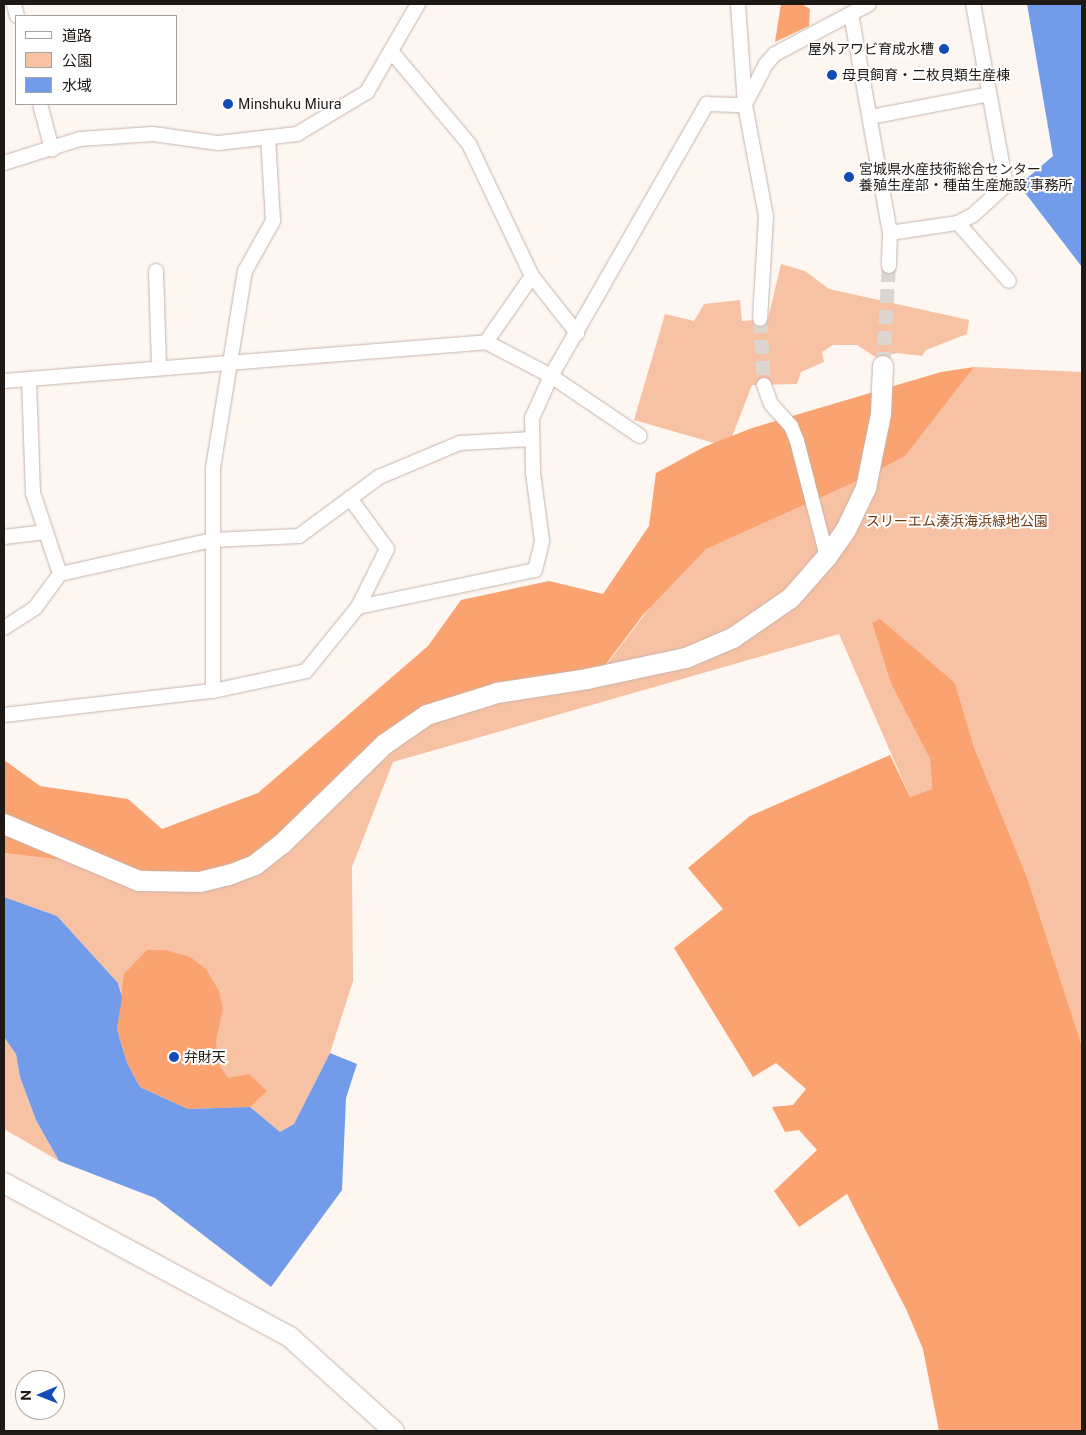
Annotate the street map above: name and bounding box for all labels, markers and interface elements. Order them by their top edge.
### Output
legend [15,15,178,105]
text: 道路 [62,27,92,44]
place label: 屋外アワビ育成水槽 [808,41,934,57]
marker: 屋外アワビ育成水槽 [938,43,950,55]
text: 公園 [62,52,92,69]
place label: 母貝飼育・二枚貝類生産棟 [842,67,1010,83]
marker: 母貝飼育・二枚貝類生産棟 [826,69,838,81]
text: 水域 [62,77,92,94]
place label: Minshuku Miura [238,96,342,112]
marker: Minshuku Miura [222,98,234,110]
place label: 宮城県水産技術総合センター 養殖生産部・種苗生産施設 事務所 [859,161,1072,193]
marker: 宮城県水産技術総合センター 養殖生産部・種苗生産施設 事務所 [843,171,855,183]
park label: スリーエム湊浜海浜緑地公園 [866,513,1048,529]
place label: 弁財天 [184,1049,226,1065]
marker: 弁財天 [168,1051,180,1063]
north arrow [15,1370,65,1420]
text: N [18,1390,34,1401]

